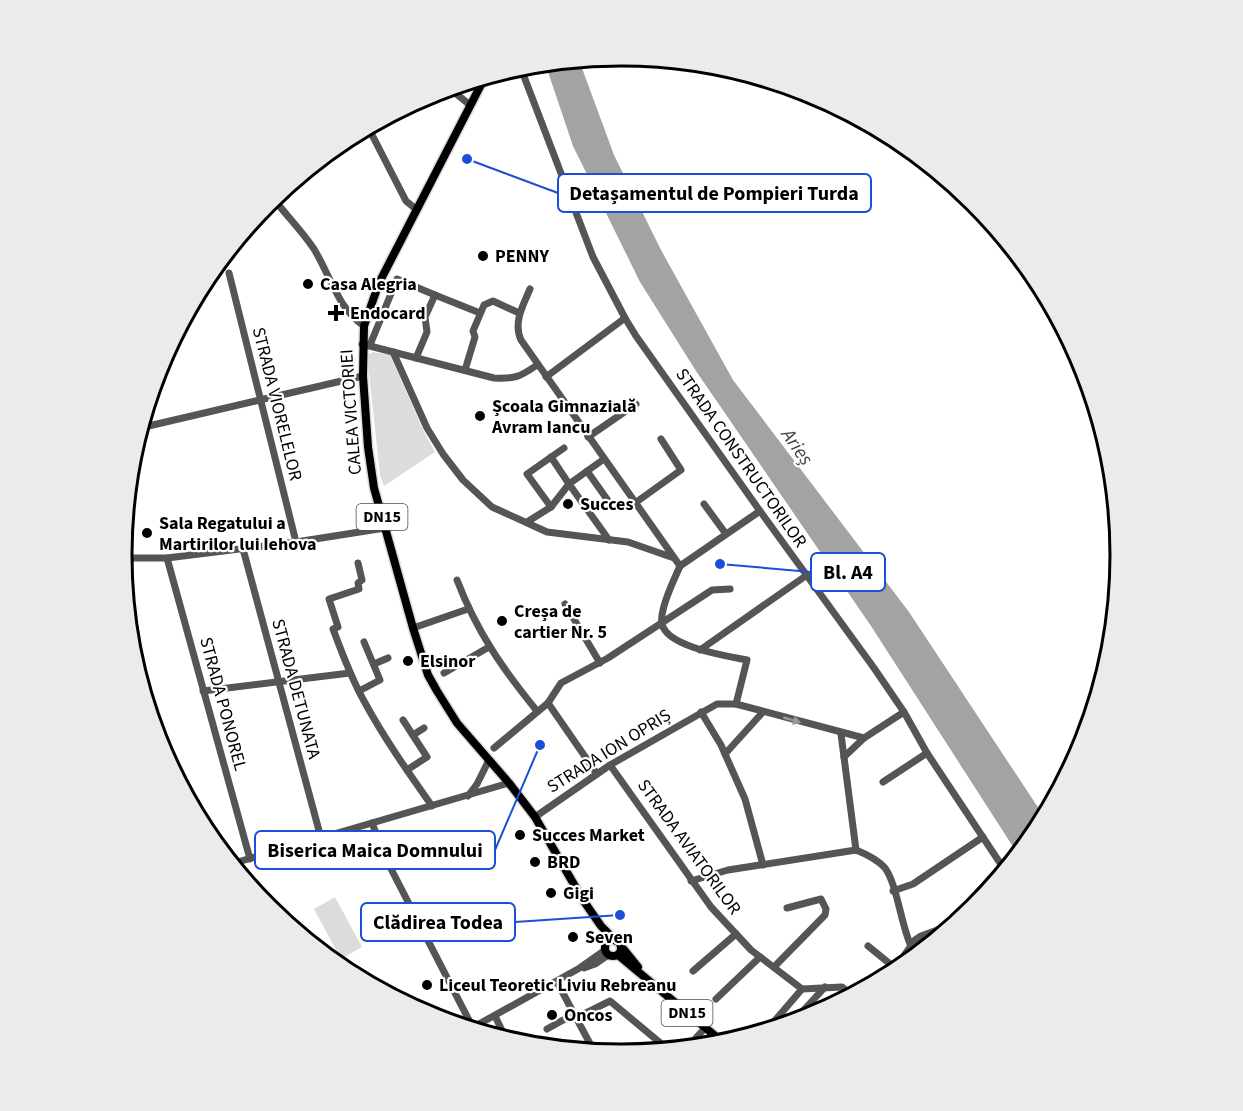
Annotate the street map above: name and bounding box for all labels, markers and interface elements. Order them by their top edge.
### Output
callout: Detașamentul de Pompieri Turda [558,174,871,212]
text: Detașamentul de Pompieri Turda [569,180,859,208]
place label: PENNY [495,244,550,269]
marker: PENNY [476,249,490,263]
place label: Casa Alegria [320,272,417,297]
marker: Casa Alegria [301,277,315,291]
place label: Endocard [350,301,426,326]
marker: Endocard [327,304,345,322]
street label: STRADA VIORELELOR [246,325,308,483]
street label: CALEA VICTORIEI [334,348,368,476]
street label: STRADA CONSTRUCTORILOR [669,363,813,553]
place label: Școala Gimnazială Avram Iancu [491,394,636,440]
marker: Școala Gimnazială Avram Iancu [473,409,487,423]
water label: Arieș [773,421,820,471]
place label: Succes [580,492,633,517]
marker: Succes [561,497,575,511]
road number: DN15 [356,504,407,530]
place label: Sala Regatului a Martirilor lui Iehova [159,511,317,557]
marker: Sala Regatului a Martirilor lui Iehova [140,526,154,540]
callout: Bl. A4 [811,553,885,591]
text: Bl. A4 [823,559,873,587]
place label: Creșa de cartier Nr. 5 [514,599,607,645]
marker: Creșa de cartier Nr. 5 [495,614,509,628]
street label: STRADA DETUNATA [265,616,327,762]
street label: STRADA PONOREL [193,634,253,774]
place label: Elsinor [420,649,476,674]
marker: Elsinor [401,654,415,668]
street label: STRADA ION OPRIȘ [542,703,676,799]
one-way arrow [783,716,801,725]
street label: STRADA AVIATORILOR [631,774,747,920]
place label: Succes Market [532,823,645,848]
marker: Succes Market [513,828,527,842]
callout: Biserica Maica Domnului [255,831,495,869]
text: Biserica Maica Domnului [267,837,483,865]
place label: BRD [547,850,580,875]
marker: BRD [528,855,542,869]
place label: Gigi [563,881,594,906]
marker: Gigi [544,886,558,900]
callout: Clădirea Todea [361,903,515,941]
text: Clădirea Todea [373,909,503,937]
place label: Seven [585,925,633,950]
marker: Seven [566,930,580,944]
place label: Liceul Teoretic Liviu Rebreanu [439,973,677,998]
marker: Liceul Teoretic Liviu Rebreanu [420,978,434,992]
road number: DN15 [662,1000,712,1026]
place label: Oncos [564,1003,612,1028]
marker: Oncos [545,1008,559,1022]

